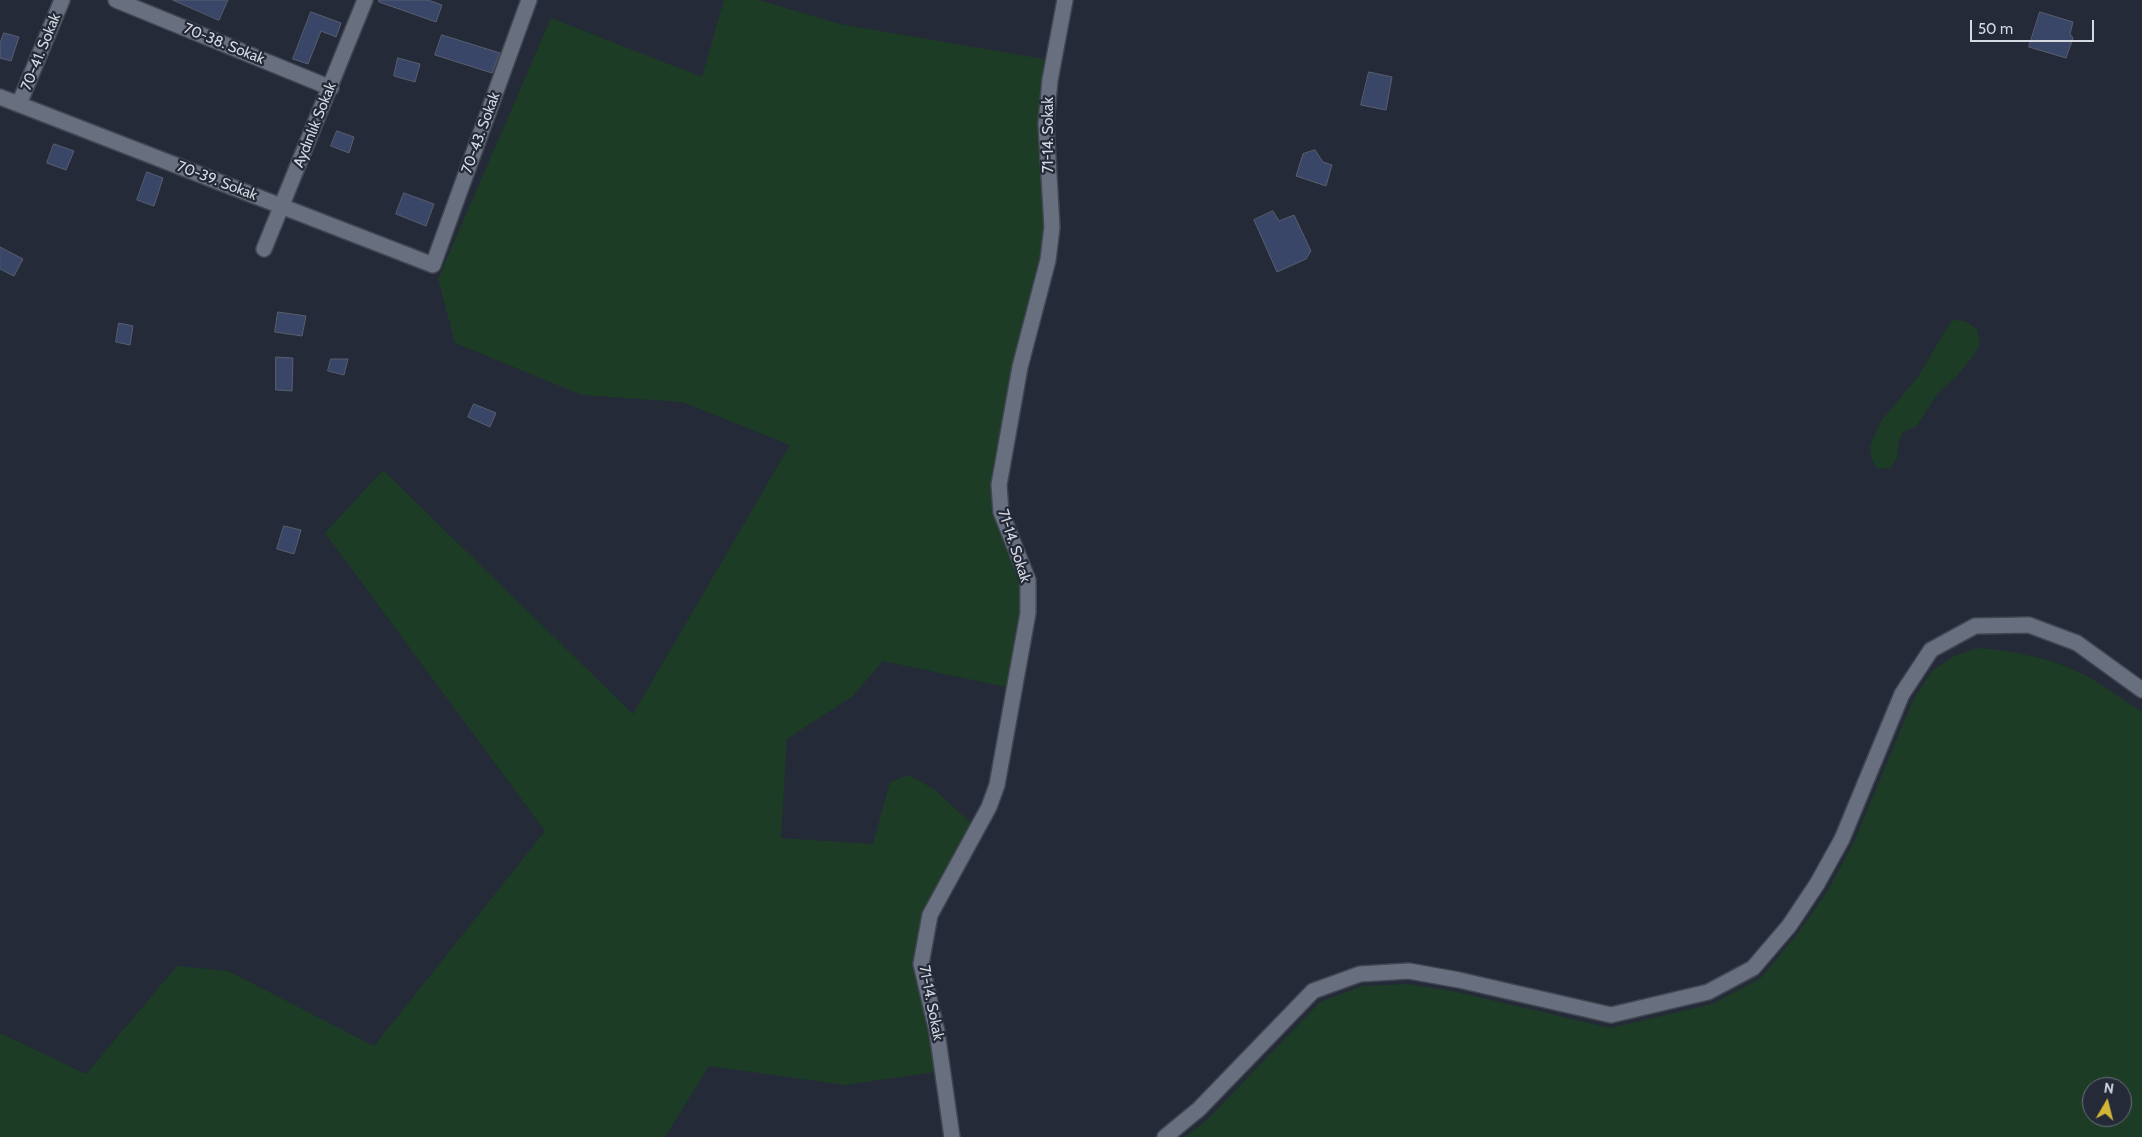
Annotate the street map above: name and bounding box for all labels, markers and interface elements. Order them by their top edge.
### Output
scale bar [1972,10,2096,42]
street label: 70-41. Sokak [17,11,65,93]
street label: 70-38. Sokak [181,20,267,68]
text: 50 m [1978,20,2013,38]
street label: Aydınlık Sokak [290,80,340,170]
street label: 70-43. Sokak [458,90,504,176]
street label: 71-14. Sokak [1040,97,1058,173]
street label: 70-39. Sokak [174,157,260,205]
street label: 71-14. Sokak [994,507,1034,585]
street label: 71-14. Sokak [915,964,947,1042]
north arrow [2082,1077,2132,1127]
text: N [2103,1079,2115,1098]

